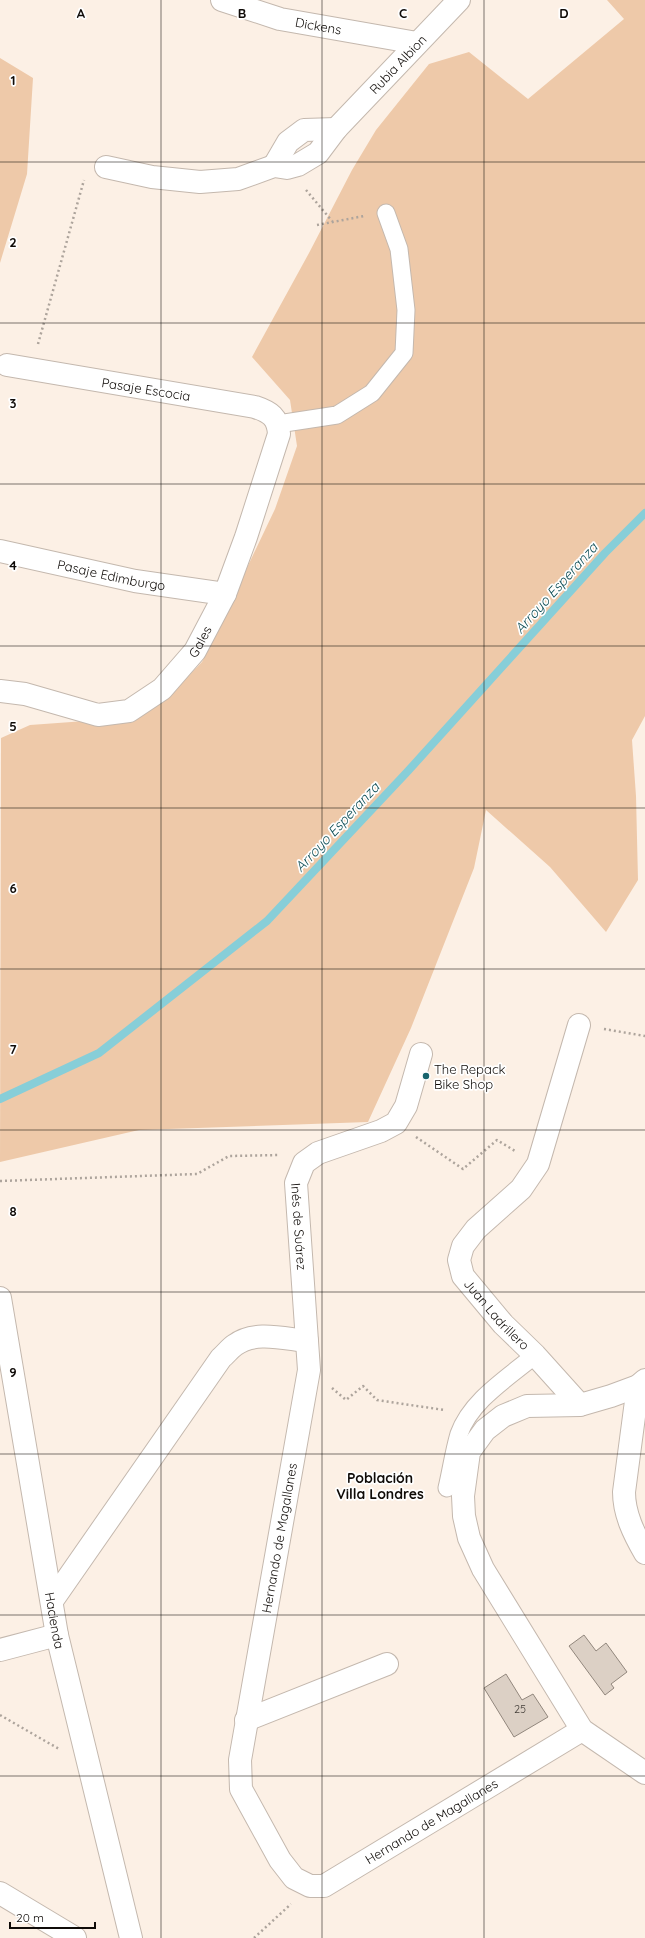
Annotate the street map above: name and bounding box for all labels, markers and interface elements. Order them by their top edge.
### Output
text: A [77,5,86,21]
text: B [238,5,246,21]
text: C [399,5,407,21]
text: D [559,5,569,21]
street label: Dickens [294,14,343,38]
street label: Rubia Albion [366,31,430,97]
text: 1 [10,72,16,88]
text: 2 [9,234,17,250]
street label: Pasaje Escocia [101,374,191,404]
text: 3 [10,395,17,411]
water label: Arroyo Esperanza [510,538,603,637]
street label: Pasaje Edimburgo [56,556,167,593]
text: 4 [9,557,17,573]
street label: Gales [185,623,215,661]
text: 5 [9,718,17,734]
water label: Arroyo Esperanza [291,777,384,876]
text: 6 [9,880,17,896]
text: 7 [9,1041,17,1057]
place label: The Repack Bike Shop [434,1061,506,1092]
marker: The Repack Bike Shop [421,1071,431,1081]
street label: Inés de Suárez [288,1182,310,1271]
text: 8 [9,1203,17,1219]
street label: Juan Ladrillero [461,1276,533,1353]
text: 9 [9,1364,17,1380]
street label: Hernando de Magallanes [258,1462,300,1614]
district label: Población Villa Londres [336,1469,424,1503]
street label: Hacienda [42,1591,68,1650]
house number: 25 [514,1702,526,1716]
street label: Hernando de Magallanes [362,1775,501,1867]
scale bar [10,1904,95,1930]
text: 20 m [16,1910,44,1925]

